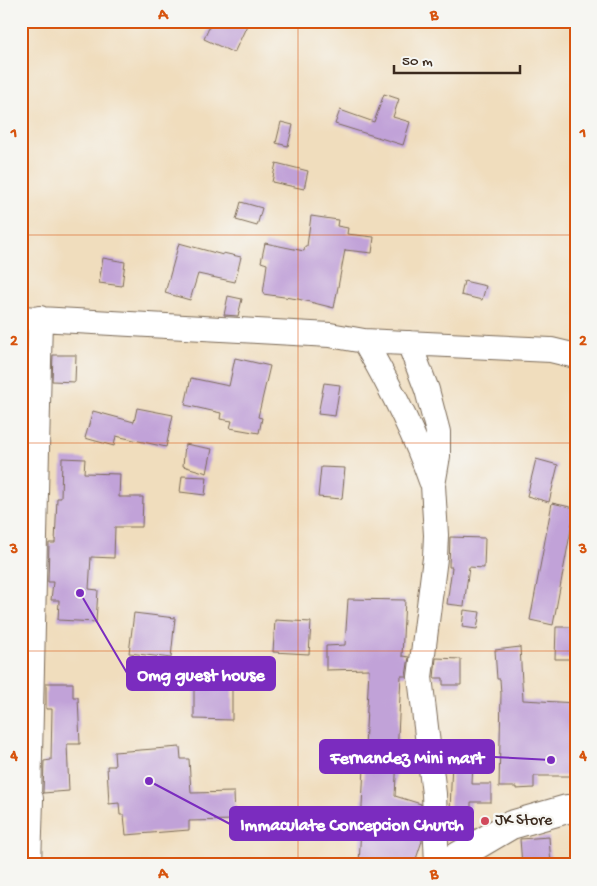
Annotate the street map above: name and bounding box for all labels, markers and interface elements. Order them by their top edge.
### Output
text: A [157,7,169,26]
text: B [429,7,439,26]
scale bar [394,42,521,74]
text: 50 m [402,53,433,71]
text: 1 [10,125,17,144]
text: 1 [579,125,586,144]
text: 2 [10,333,18,352]
text: 2 [579,333,587,352]
text: 3 [9,541,18,560]
text: 3 [578,541,587,560]
callout: Omg guest house [127,657,275,690]
text: Omg guest house [137,666,266,687]
callout: Fernandez Mini mart [320,740,494,773]
text: 4 [9,748,18,767]
text: 4 [578,748,587,767]
text: Fernandez Mini mart [329,749,485,770]
callout: Immaculate Concepcion Church [230,807,473,840]
place label: JK Store [495,812,553,831]
marker: JK Store [479,815,491,827]
text: Immaculate Concepcion Church [240,816,464,837]
text: A [157,866,169,885]
text: B [429,866,439,885]

